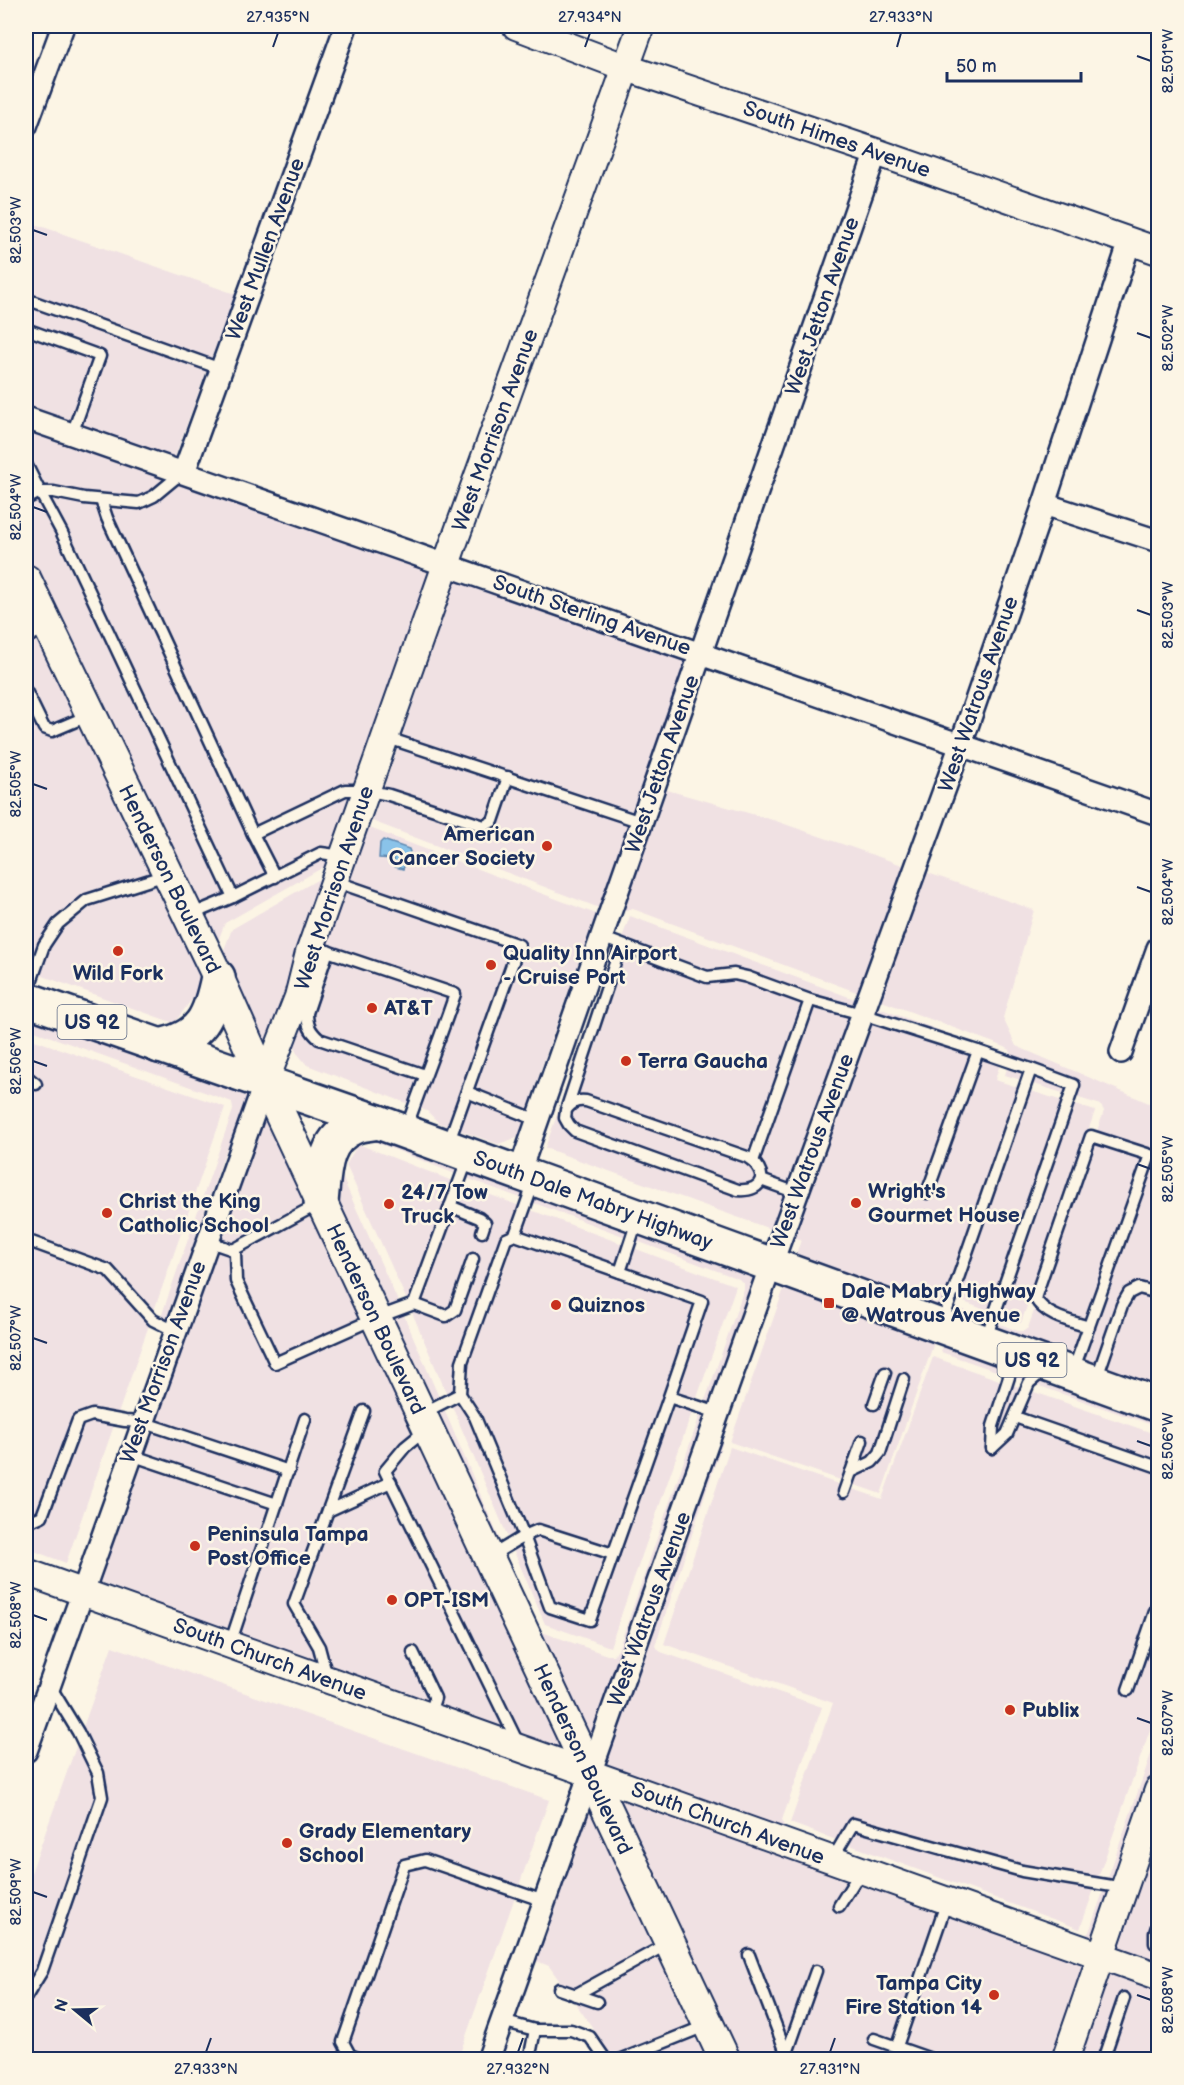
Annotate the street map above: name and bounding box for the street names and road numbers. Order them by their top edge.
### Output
street label: South Himes Avenue [740,96,934,183]
street label: West Mullen Avenue [221,154,310,344]
street label: West Jetton Avenue [780,214,865,399]
street label: West Morrison Avenue [447,326,544,535]
street label: South Sterling Avenue [490,570,694,661]
street label: West Watrous Avenue [933,593,1024,795]
street label: West Jetton Avenue [620,672,705,857]
street label: Henderson Boulevard [113,781,226,978]
street label: West Morrison Avenue [290,783,379,993]
road number: US 92 [58,1005,127,1039]
street label: West Watrous Avenue [766,1050,859,1252]
street label: South Dale Mabry Highway [470,1145,716,1256]
street label: Henderson Boulevard [320,1220,431,1418]
street label: West Morrison Avenue [115,1258,212,1467]
road number: US 92 [998,1343,1066,1377]
street label: West Watrous Avenue [603,1508,696,1710]
street label: South Church Avenue [170,1613,370,1706]
street label: Henderson Boulevard [527,1660,638,1858]
street label: South Church Avenue [628,1777,828,1870]

